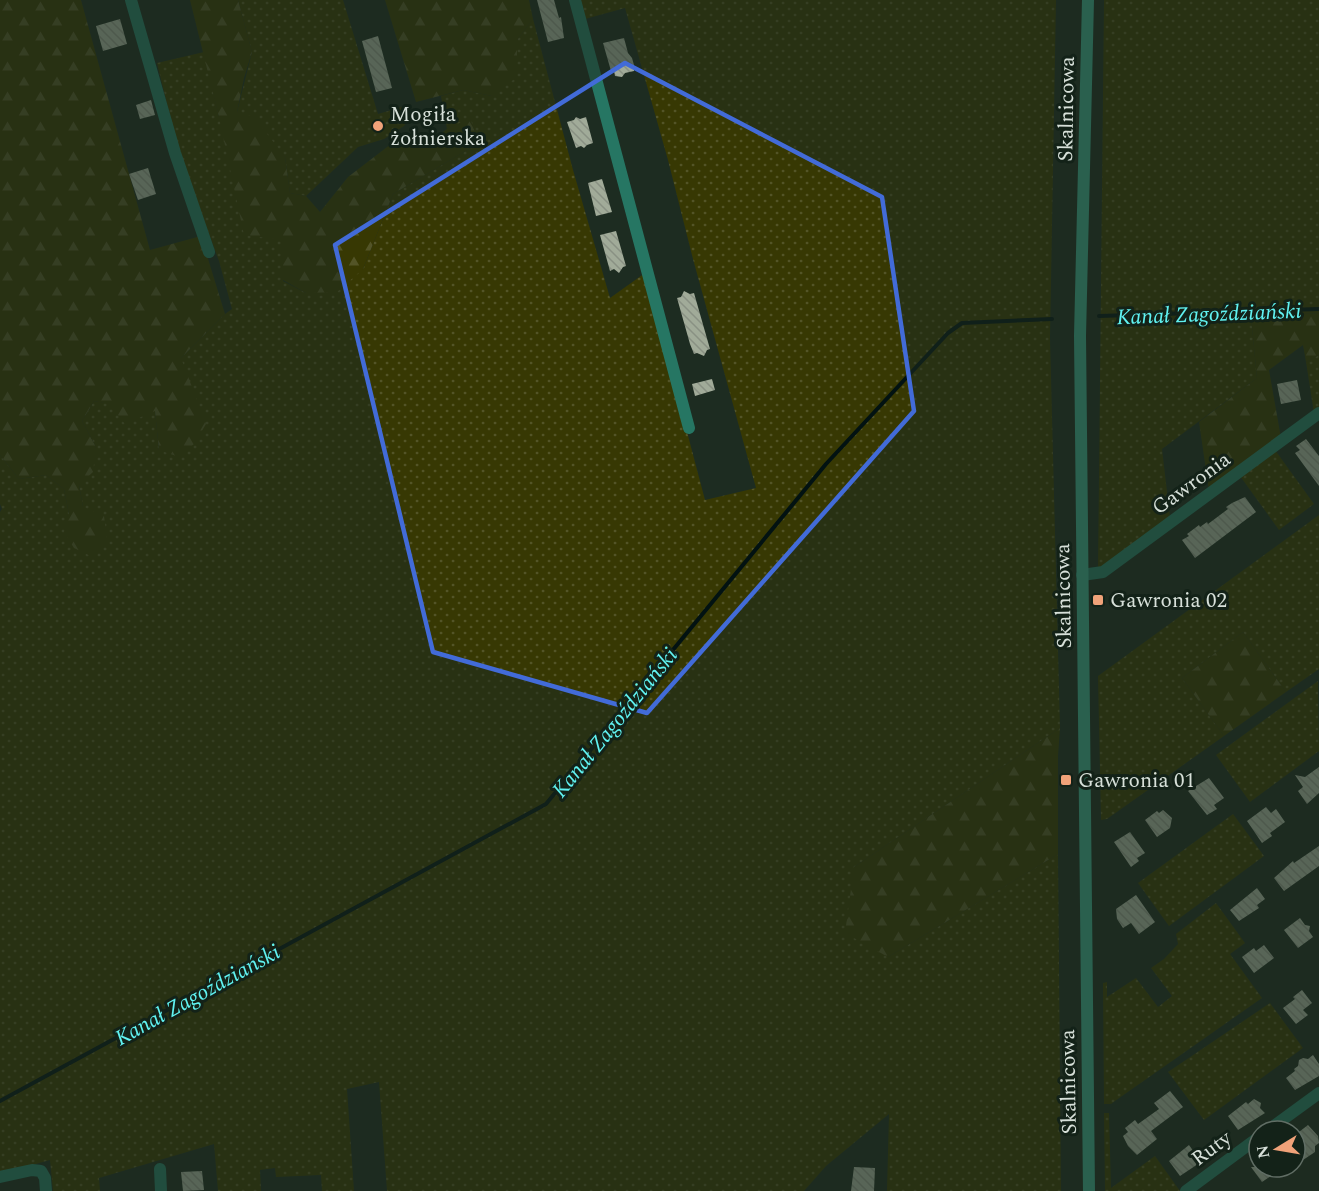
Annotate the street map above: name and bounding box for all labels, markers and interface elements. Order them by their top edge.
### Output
street label: Skalnicowa [1050,55,1084,162]
place label: Mogiła żołnierska [390,99,486,155]
marker: Mogiła żołnierska [371,119,385,133]
water label: Kanał Zagoździański [1116,295,1302,334]
street label: Gawronia [1145,444,1238,523]
street label: Skalnicowa [1047,542,1081,649]
place label: Gawronia 02 [1110,585,1227,617]
marker: Gawronia 02 [1091,593,1105,607]
water label: Kanał Zagoździański [544,641,686,805]
place label: Gawronia 01 [1078,765,1195,797]
marker: Gawronia 01 [1059,773,1073,787]
water label: Kanał Zagoździański [109,936,287,1055]
street label: Skalnicowa [1052,1028,1086,1135]
north arrow [1247,1119,1307,1179]
street label: Ruty [1185,1122,1239,1175]
text: N [1250,1143,1276,1160]

